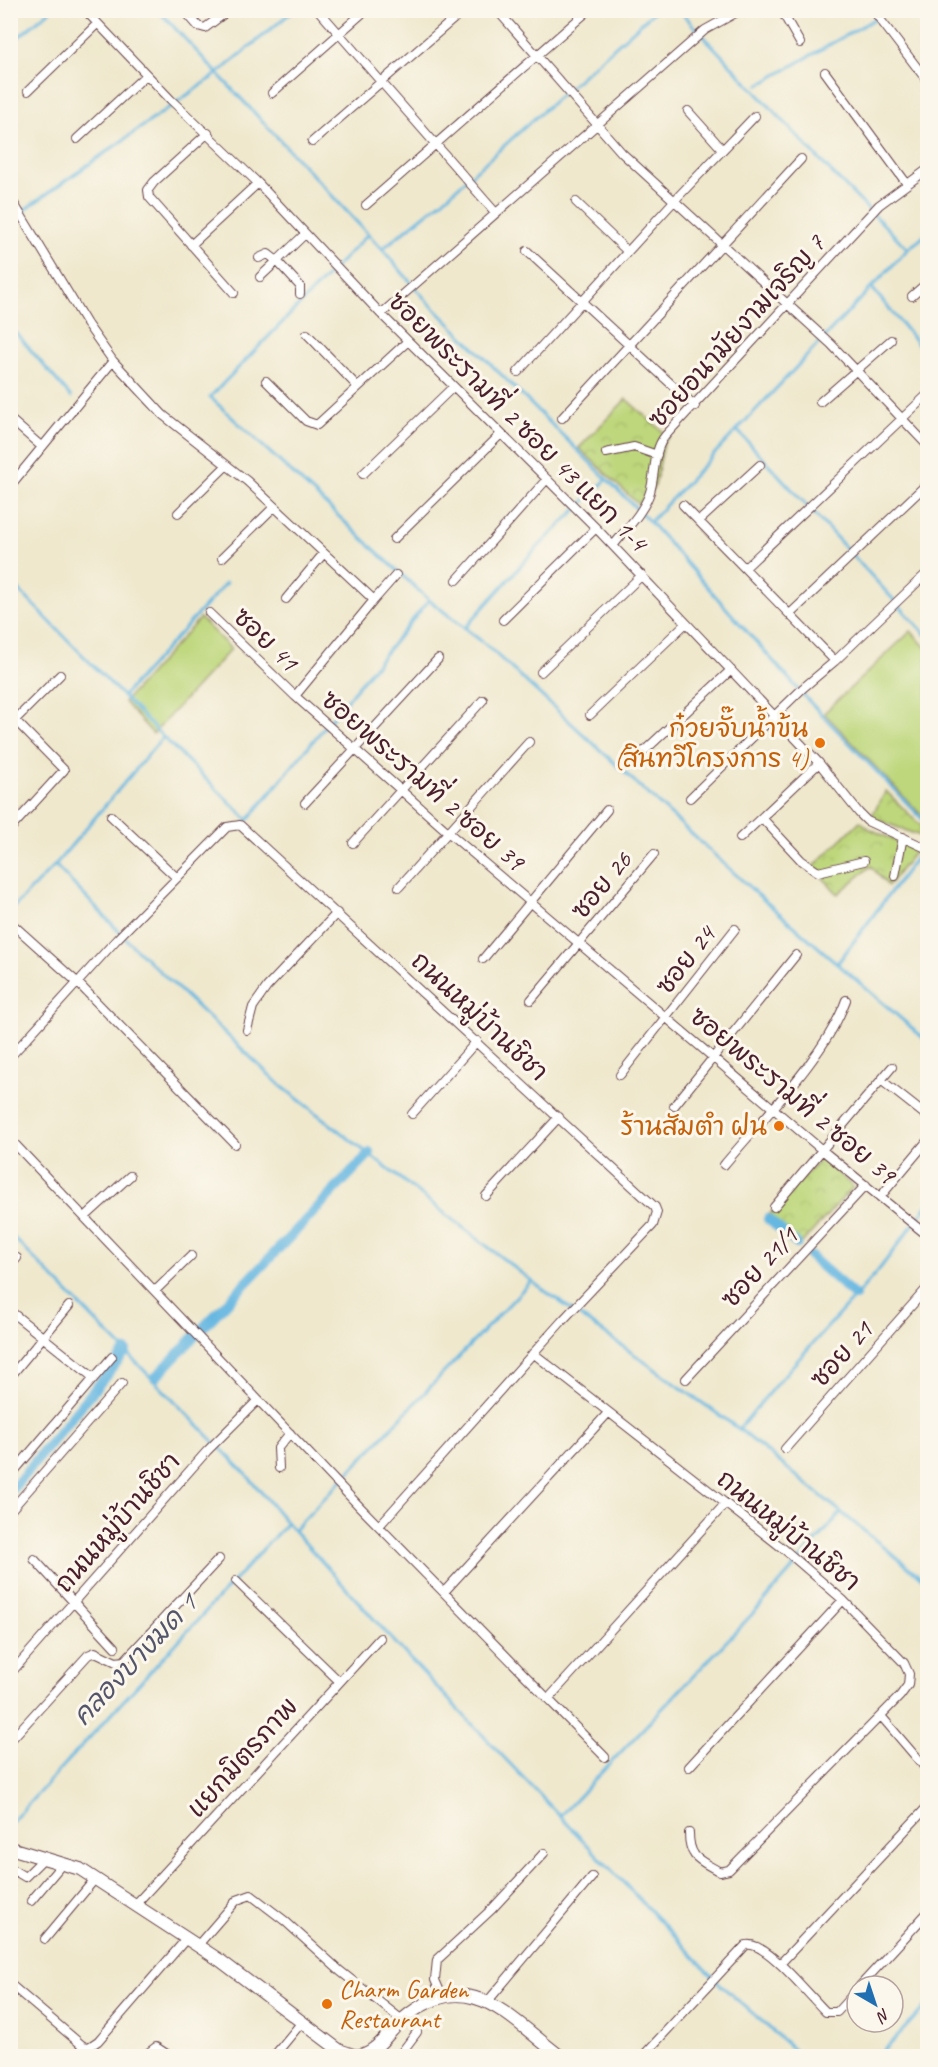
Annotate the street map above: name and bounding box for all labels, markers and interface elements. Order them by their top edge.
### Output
street label: ซอยอนามัยงามเจริญ 7 [641,227,833,435]
street label: ซอยพระรามที่ 2 ซอย 43 แยก 1-4 [381,279,662,560]
street label: ซอย 41 [226,600,306,679]
street label: ซอยพระรามที่ 2 ซอย 39 [314,677,538,879]
place label: ก๋วยจั๊บน้ำข้น (สินทวีโครงการ 4) [614,705,809,775]
marker: ก๋วยจั๊บน้ำข้น (สินทวีโครงการ 4) [813,736,827,750]
street label: ซอย 26 [564,844,640,926]
street label: ซอย 24 [648,918,724,1001]
street label: ถนนหมู่บ้านชิชา [403,945,555,1090]
street label: ซอยพระรามที่ 2 ซอย 39 [683,993,909,1193]
place label: ร้านสัมตำ ฝน [620,1110,767,1143]
marker: ร้านสัมตำ ฝน [772,1119,786,1133]
street label: ซอย 21/1 [714,1219,806,1315]
street label: ซอย 21 [803,1313,881,1394]
street label: ถนนหมู่บ้านชิชา [47,1445,189,1601]
street label: ถนนหมู่บ้านชิชา [709,1462,867,1600]
water label: คลองบางมด 1 [65,1583,207,1732]
street label: แยกมิตรภาพ [180,1690,305,1824]
place label: Charm Garden Restaurant [339,1973,469,2036]
north arrow [845,1974,905,2034]
marker: Charm Garden Restaurant [320,1997,334,2011]
text: N [871,2004,894,2028]

